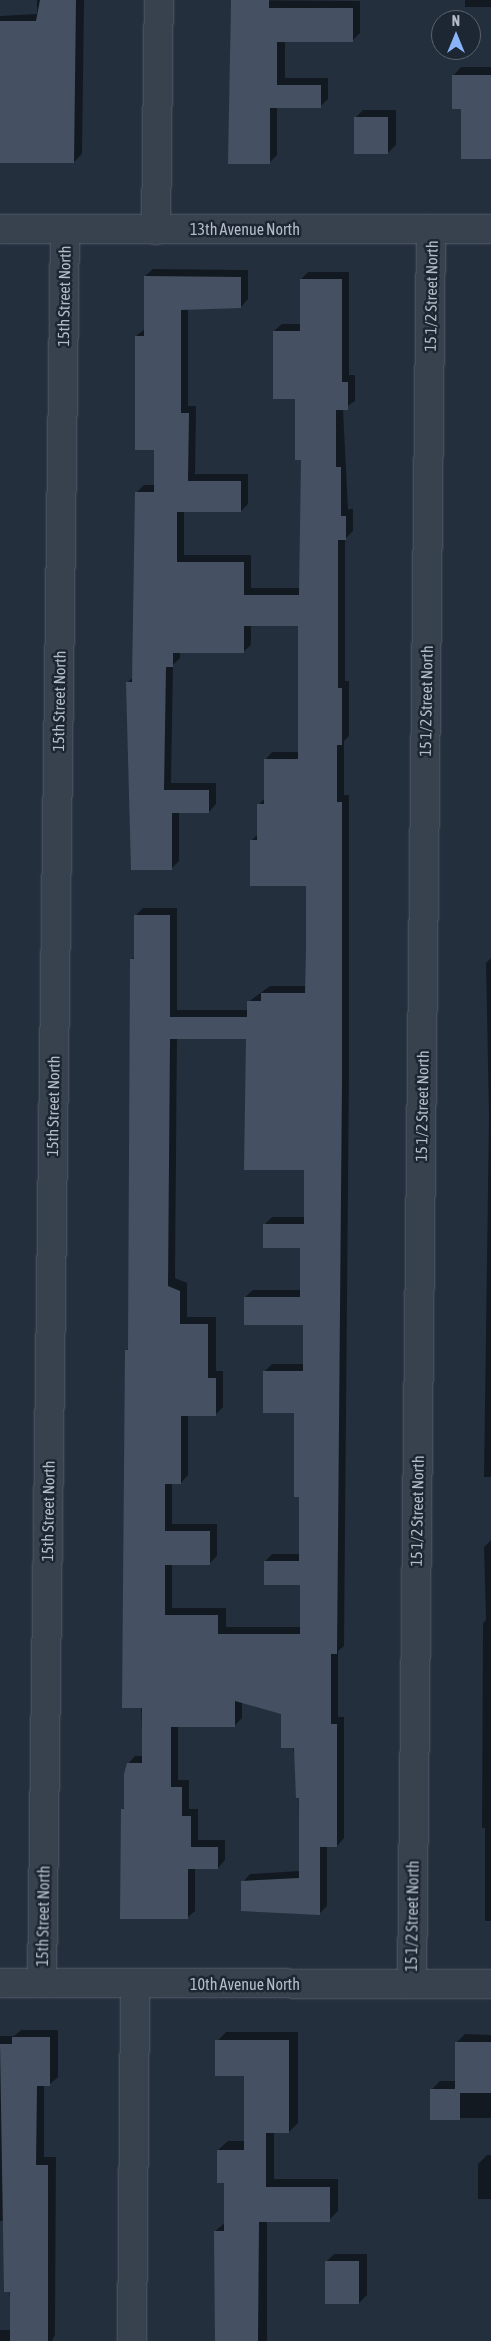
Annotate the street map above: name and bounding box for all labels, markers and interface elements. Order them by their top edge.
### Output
north arrow [431,10,481,60]
text: N [452,13,460,29]
street label: 13th Avenue North [190,219,300,239]
street label: 15 1/2 Street North [420,240,442,352]
street label: 15th Street North [54,245,74,347]
street label: 15 1/2 Street North [415,645,437,757]
street label: 15th Street North [49,650,69,752]
street label: 15 1/2 Street North [411,1050,433,1162]
street label: 15th Street North [43,1055,63,1157]
street label: 15 1/2 Street North [406,1455,428,1567]
street label: 15th Street North [38,1460,58,1562]
street label: 15 1/2 Street North [401,1860,423,1972]
street label: 15th Street North [33,1865,53,1967]
street label: 10th Avenue North [190,1974,300,1994]

